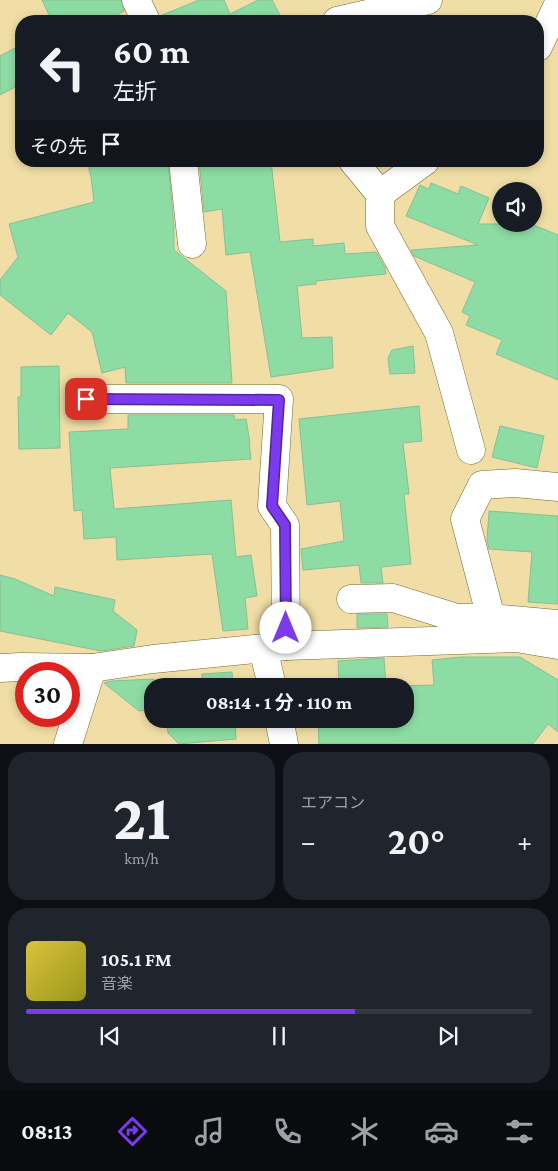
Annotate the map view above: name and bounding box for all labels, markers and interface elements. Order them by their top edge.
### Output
text: 60 m [113,32,190,71]
icon: left [30,35,95,100]
text: 左折 [113,79,157,104]
icon: arrive [97,130,125,158]
text: その先 [30,136,87,157]
map controls [492,182,542,232]
button: sound [492,182,542,232]
pin [65,378,107,420]
icon: arrive [72,385,100,413]
position arrow [259,601,311,653]
speed limit sign: 30 [15,662,80,727]
text: 08:14 · 1 分 · 110 m [206,692,352,713]
text: 21 [113,781,170,853]
text: エアコン [301,794,365,811]
text: 20° [388,820,445,862]
text: − [301,826,316,857]
text: + [517,826,532,857]
text: km/h [124,850,159,867]
text: 105.1 FM [101,949,171,970]
text: 音楽 [101,975,133,992]
icon: previous [96,1022,124,1050]
icon: pause [265,1022,293,1050]
icon: next [434,1022,462,1050]
icon: directions [115,1114,150,1149]
icon: music [192,1114,227,1149]
icon: phone [270,1114,305,1149]
icon: climate [347,1114,382,1149]
icon: car [424,1114,459,1149]
icon: filters [502,1114,537,1149]
text: 08:13 [21,1119,72,1144]

